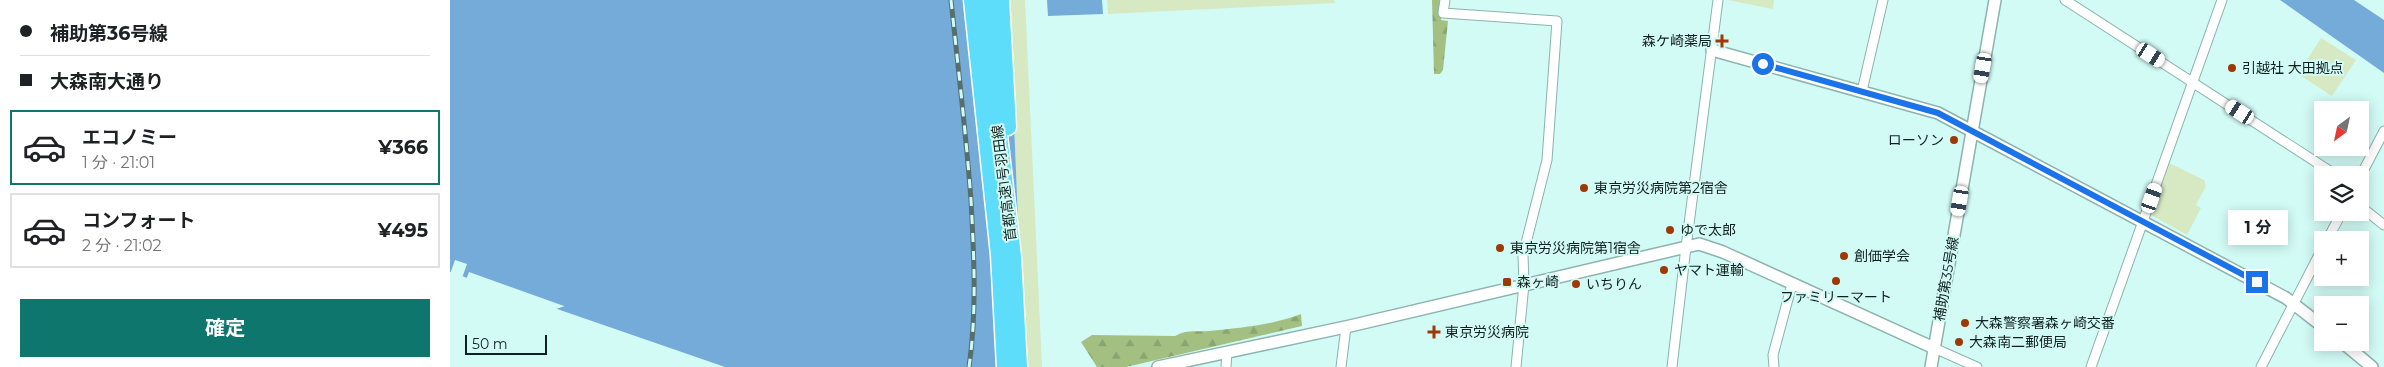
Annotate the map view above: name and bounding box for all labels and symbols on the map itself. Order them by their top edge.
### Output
place label: 森ケ崎薬局 [1642,32,1712,50]
marker: 森ケ崎薬局 [1716,35,1728,47]
car [2134,41,2167,69]
car [1973,52,1992,84]
route start [1752,53,1774,75]
place label: 引越社 大田拠点 [2242,59,2344,77]
marker: 引越社 大田拠点 [2226,62,2238,74]
car [2223,98,2256,126]
north arrow [2314,101,2369,156]
street label: 首都高速1号羽田線 [988,124,1020,242]
place label: ローソン [1888,131,1944,149]
marker: ローソン [1948,134,1960,146]
place label: 東京労災病院第2宿舎 [1594,179,1728,197]
car [2140,181,2163,215]
marker: 東京労災病院第2宿舎 [1578,182,1590,194]
car [1950,185,1969,217]
callout: 1 分 [2227,210,2287,244]
place label: ゆで太郎 [1680,221,1736,239]
marker: ゆで太郎 [1664,224,1676,236]
street label: 補助第35号線 [1930,235,1962,323]
place label: 東京労災病院第1宿舎 [1510,239,1641,257]
marker: 東京労災病院第1宿舎 [1494,242,1506,254]
place label: 創価学会 [1854,247,1910,265]
marker: 創価学会 [1838,250,1850,262]
place label: ヤマト運輸 [1674,261,1744,279]
marker: ヤマト運輸 [1658,264,1670,276]
route end [2246,271,2268,293]
place label: 森ヶ崎 [1517,273,1559,291]
place label: いちりん [1586,275,1642,293]
marker: ファミリーマート [1830,275,1842,287]
marker: 森ヶ崎 [1501,276,1513,288]
marker: いちりん [1570,278,1582,290]
place label: ファミリーマート [1780,288,1892,306]
place label: 大森警察署森ヶ崎交番 [1975,314,2115,332]
marker: 大森警察署森ヶ崎交番 [1959,317,1971,329]
place label: 東京労災病院 [1445,323,1529,341]
marker: 東京労災病院 [1427,325,1441,339]
scale bar [465,332,548,355]
place label: 大森南二郵便局 [1969,333,2067,351]
marker: 大森南二郵便局 [1953,336,1965,348]

